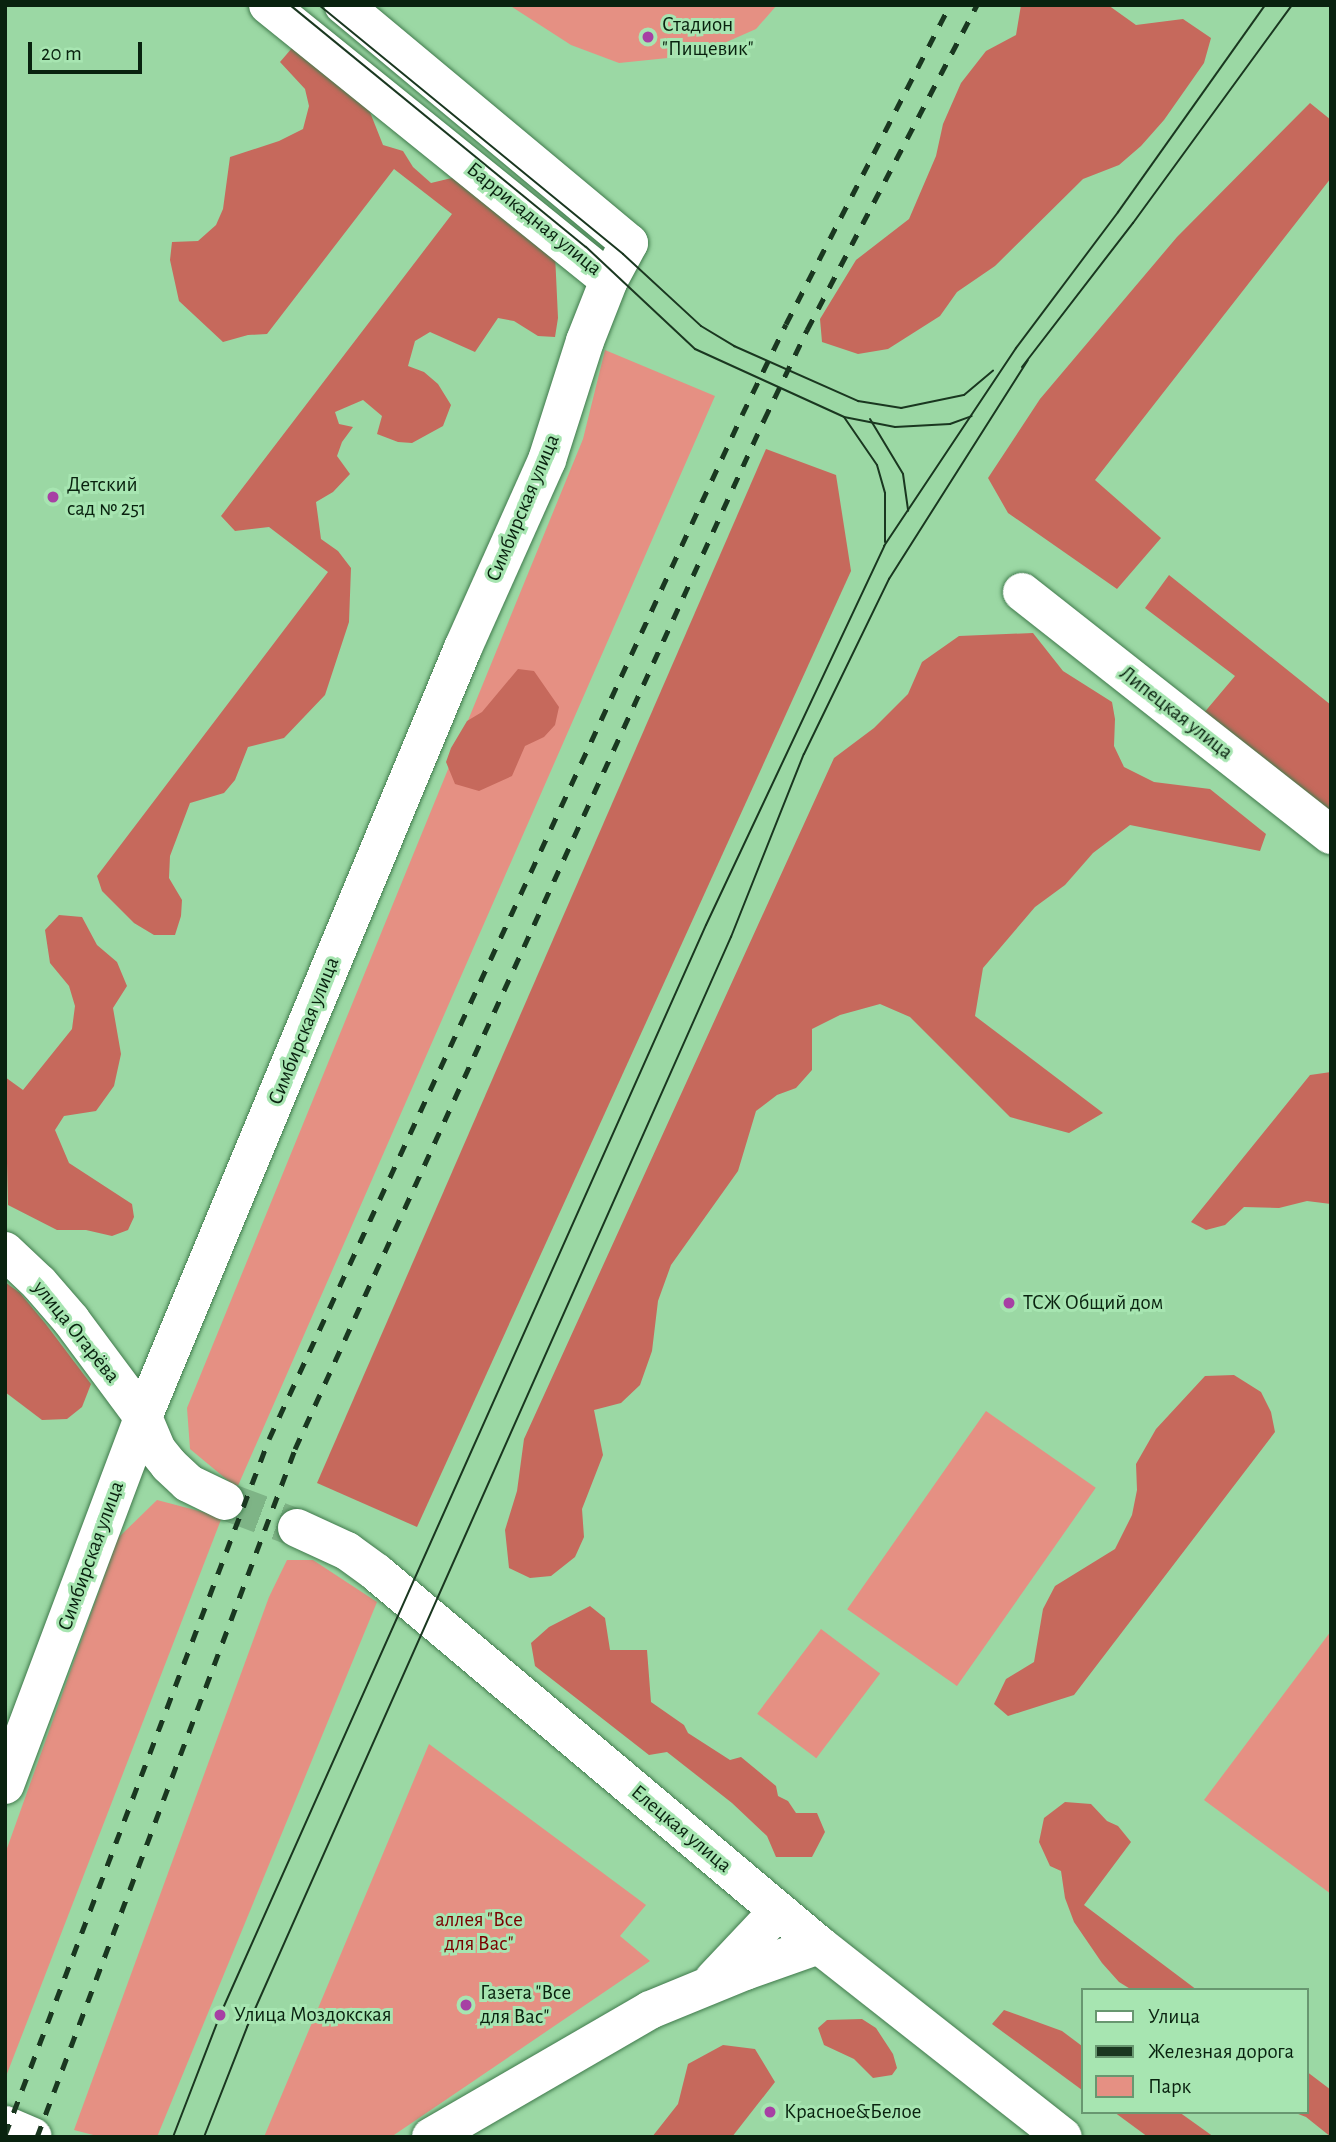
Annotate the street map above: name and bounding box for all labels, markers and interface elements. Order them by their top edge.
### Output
place label: Стадион "Пищевик" [662,12,754,62]
scale bar [32,28,145,72]
marker: Стадион "Пищевик" [640,29,656,45]
text: 20 m [41,43,82,64]
street label: Баррикадная улица [461,157,607,281]
street label: Симбирская улица [481,431,565,585]
place label: Детский сад № 251 [67,472,146,522]
marker: Детский сад № 251 [45,489,61,505]
street label: Липецкая улица [1114,661,1238,765]
street label: Симбирская улица [263,953,345,1109]
street label: улица Огарёва [27,1276,125,1388]
place label: ТСЖ Общий дом [1023,1290,1163,1316]
marker: ТСЖ Общий дом [1001,1295,1017,1311]
street label: Симбирская улица [52,1478,130,1634]
street label: Елецкая улица [626,1780,736,1878]
park label: аллея "Все для Вас" [435,1907,523,1957]
place label: Газета "Все для Вас" [480,1980,571,2030]
legend [1080,1988,1308,2114]
marker: Газета "Все для Вас" [458,1997,474,2013]
place label: Улица Моздокская [234,2002,391,2028]
text: Улица [1148,2006,1200,2027]
marker: Улица Моздокская [212,2007,228,2023]
text: Железная дорога [1148,2041,1294,2062]
text: Парк [1148,2076,1191,2097]
place label: Красное&Белое [784,2099,921,2125]
marker: Красное&Белое [762,2104,778,2120]

